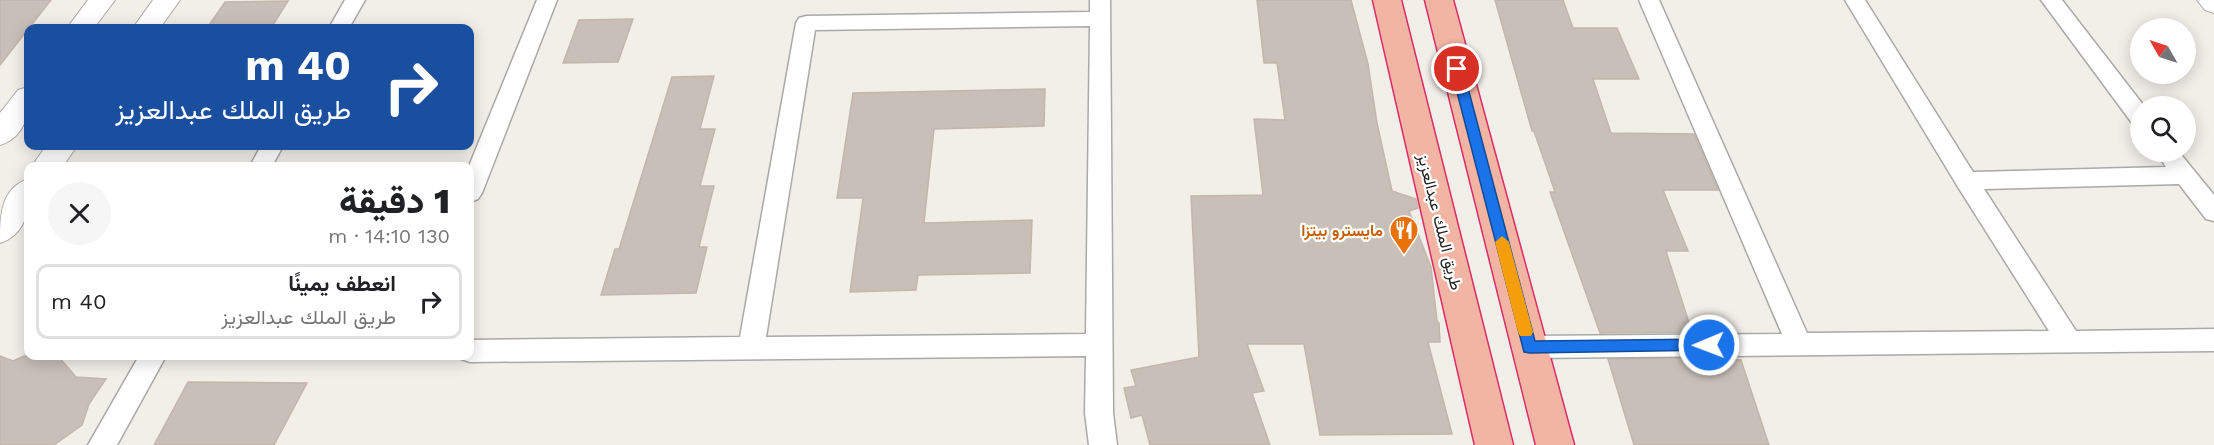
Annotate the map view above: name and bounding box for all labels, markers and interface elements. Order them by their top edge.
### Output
north arrow [2130,18,2196,84]
map controls [2130,18,2196,162]
text: 40 m [245,41,351,90]
pin [1431,43,1482,94]
icon: right [372,48,450,126]
icon: arrive [1440,52,1473,85]
text: طريق الملك عبدالعزيز [115,94,351,126]
button: search [2130,96,2196,162]
street label: طريق الملك عبدالعزيز [1413,151,1466,292]
text: 1 دقيقة [339,180,450,222]
button: close [48,182,111,245]
restaurant icon: مايسترو بيتزا [1388,214,1420,256]
place label: مايسترو بيتزا [1301,221,1383,241]
text: 130 m · 14:10 [328,224,450,248]
text: انعطف يمينًا [288,271,396,296]
icon: right [414,285,447,318]
text: 40 m [51,289,107,314]
text: طريق الملك عبدالعزيز [221,305,396,329]
position arrow [1677,313,1741,377]

